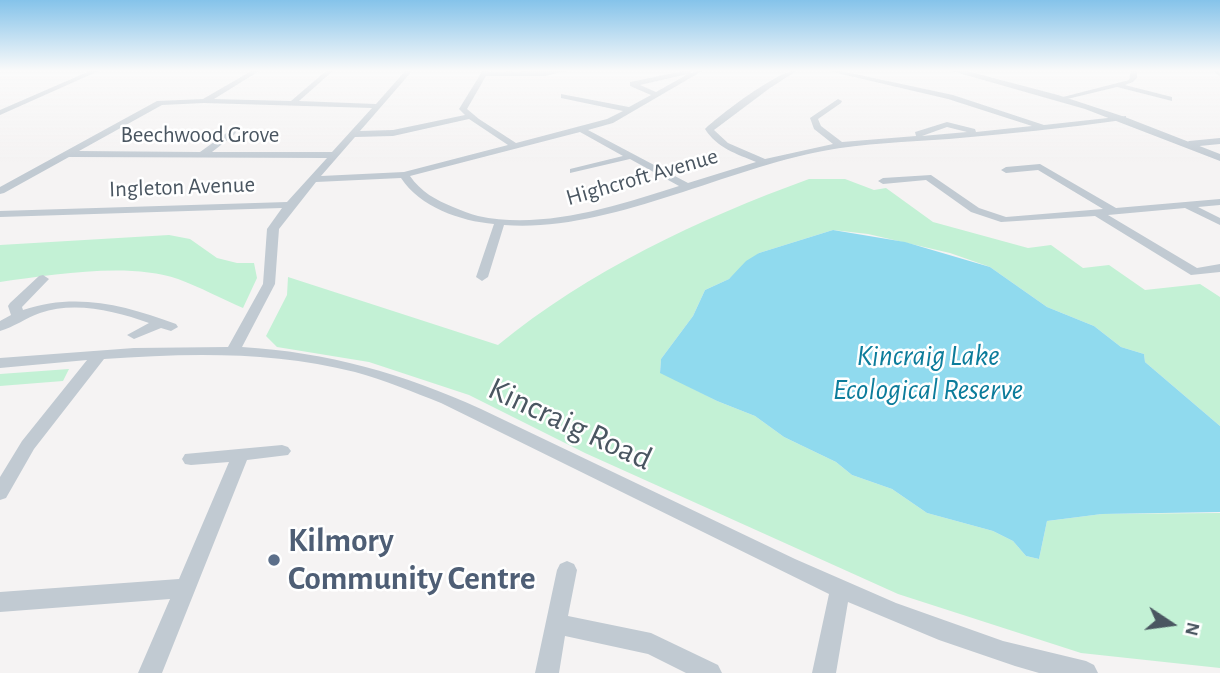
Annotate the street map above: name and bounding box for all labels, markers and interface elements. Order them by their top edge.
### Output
street label: Beechwood Grove [121,121,279,149]
street label: Highcroft Avenue [563,142,721,212]
street label: Ingleton Avenue [109,171,255,203]
water label: Kincraig Lake Ecological Reserve [833,338,1023,408]
street label: Kincraig Road [482,369,658,479]
place label: Kilmory Community Centre [288,521,535,599]
marker: Kilmory Community Centre [266,552,282,568]
north arrow [1136,589,1206,659]
text: N [1181,620,1203,637]

